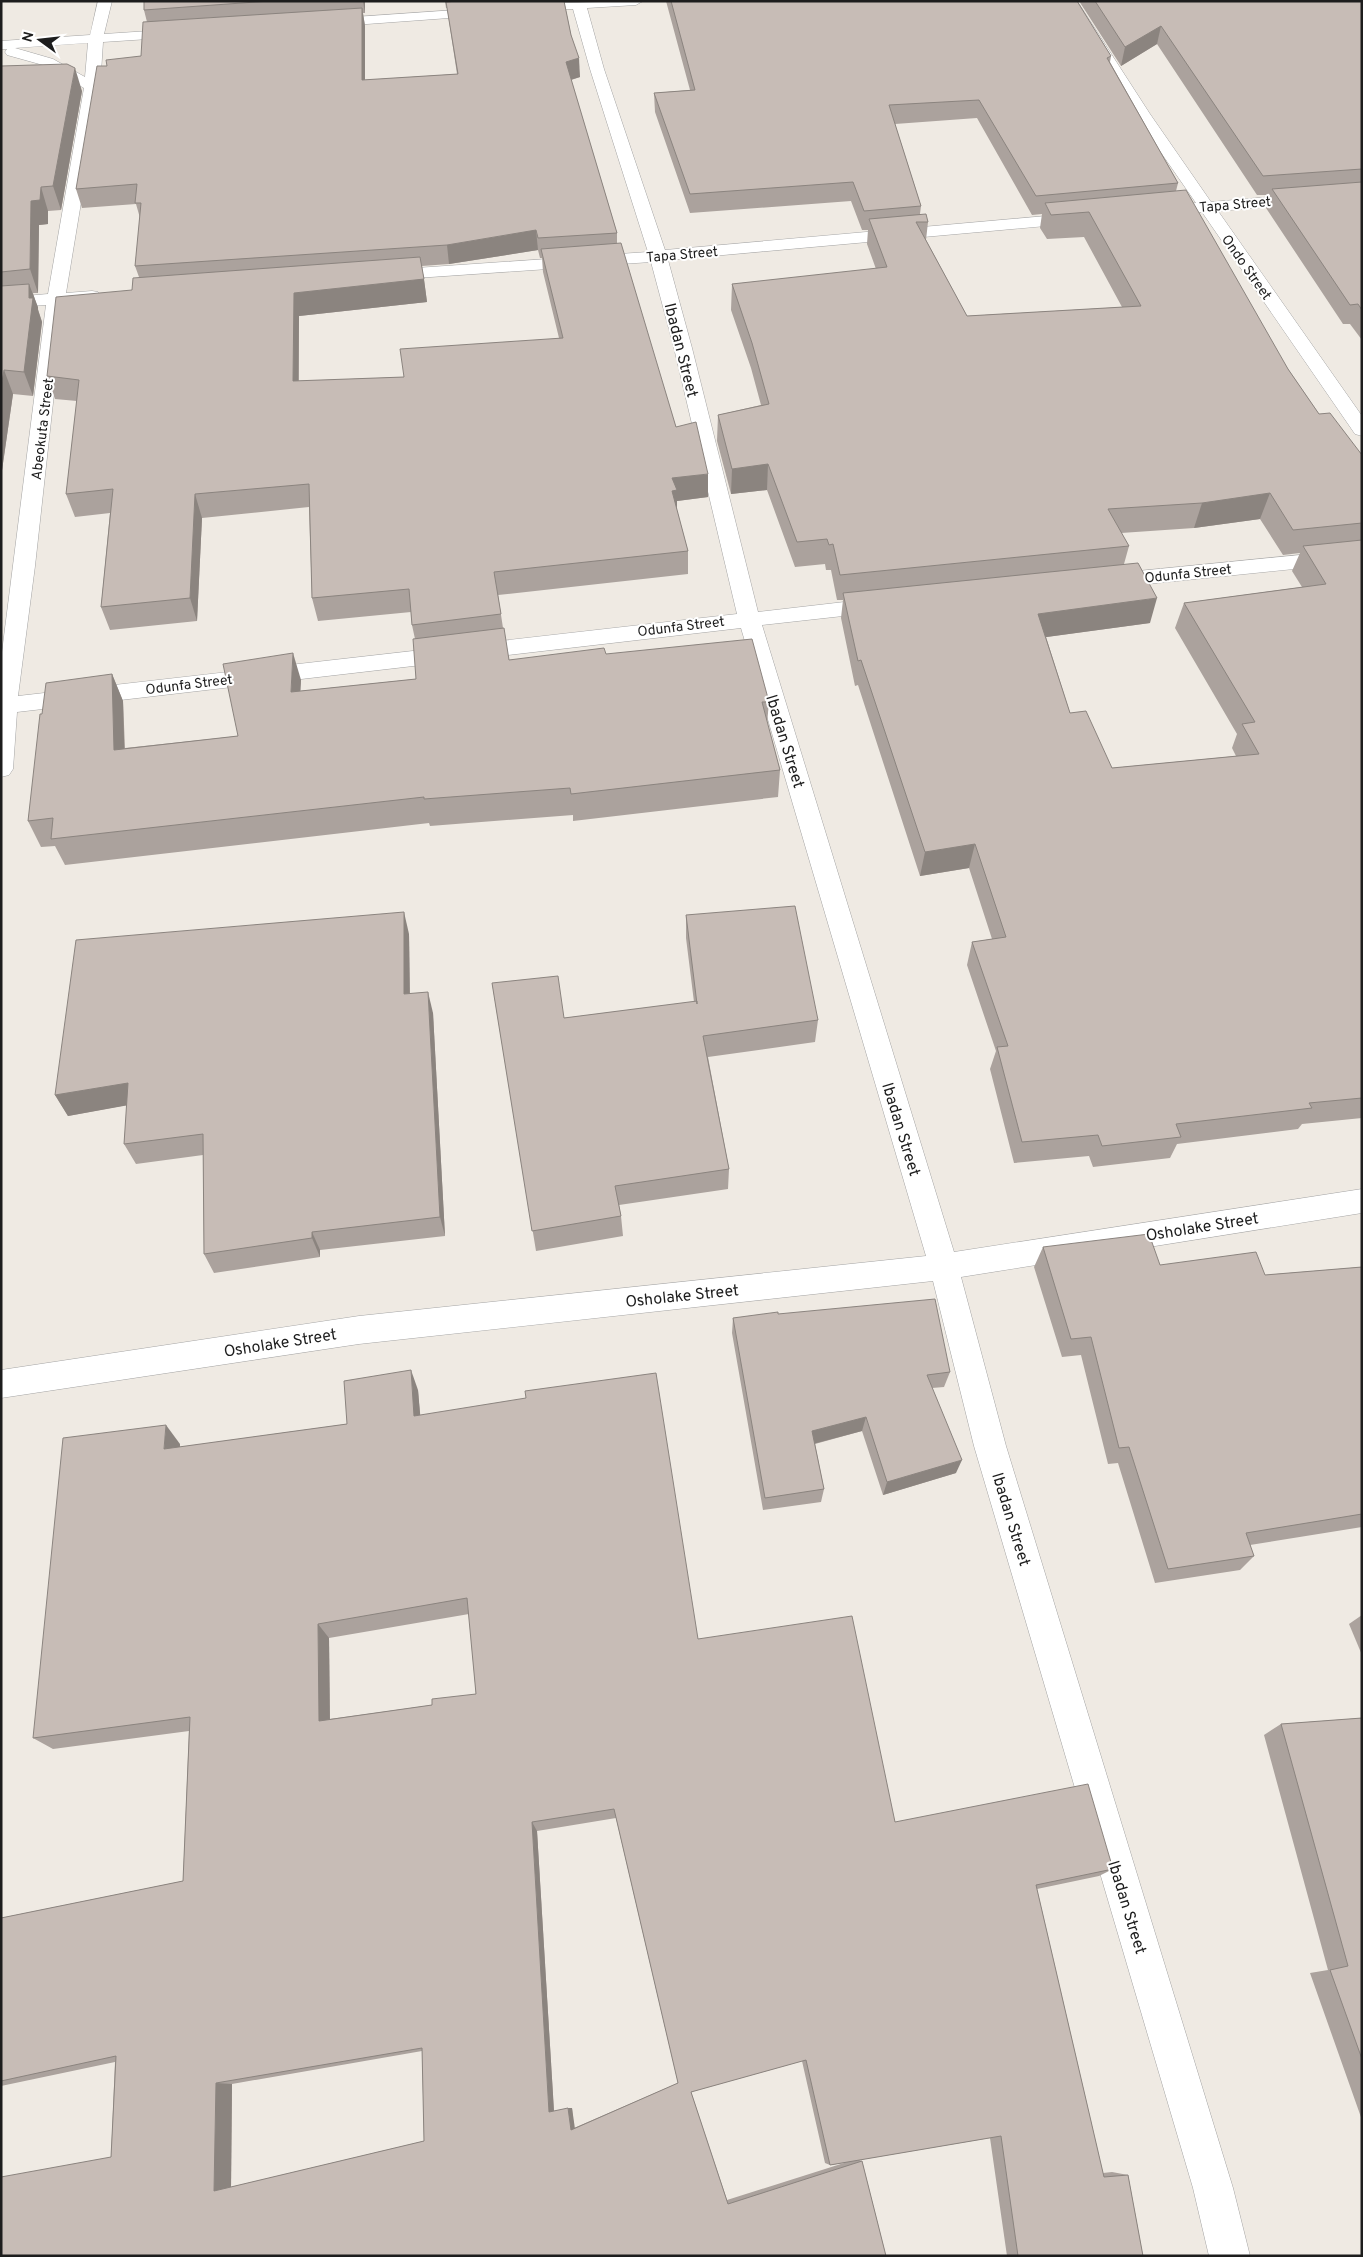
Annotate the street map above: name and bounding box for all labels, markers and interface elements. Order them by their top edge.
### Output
north arrow [15,15,65,65]
text: N [19,30,38,44]
street label: Tapa Street [1198,194,1272,217]
street label: Ondo Street [1217,232,1274,304]
street label: Tapa Street [645,244,719,267]
street label: Ibadan Street [659,301,701,400]
street label: Abeokuta Street [29,377,58,481]
street label: Odunfa Street [1144,561,1233,588]
street label: Odunfa Street [637,614,726,641]
street label: Odunfa Street [145,672,234,699]
street label: Ibadan Street [760,692,808,791]
street label: Ibadan Street [876,1080,924,1179]
street label: Osholake Street [1144,1209,1260,1247]
street label: Osholake Street [624,1281,740,1313]
street label: Osholake Street [222,1325,338,1363]
street label: Ibadan Street [986,1470,1034,1569]
street label: Ibadan Street [1102,1858,1150,1957]

